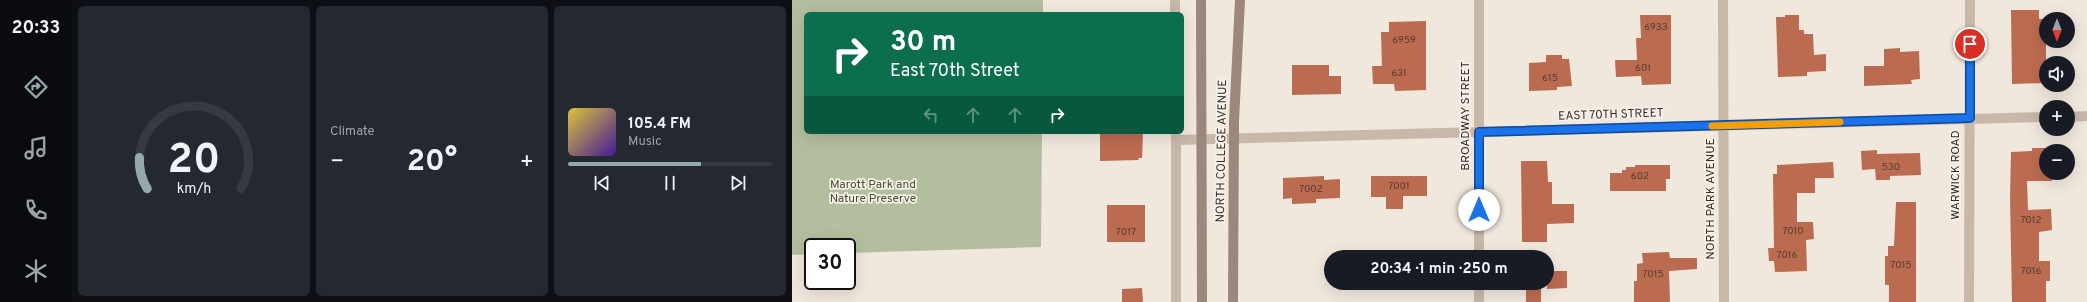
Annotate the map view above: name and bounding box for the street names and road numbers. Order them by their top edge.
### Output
street label: BROADWAY STREET [1458,61,1474,171]
street label: NORTH COLLEGE AVENUE [1213,79,1231,223]
street label: EAST 70TH STREET [1558,105,1664,125]
street label: WARWICK ROAD [1948,130,1964,220]
street label: NORTH PARK AVENUE [1703,138,1719,260]

